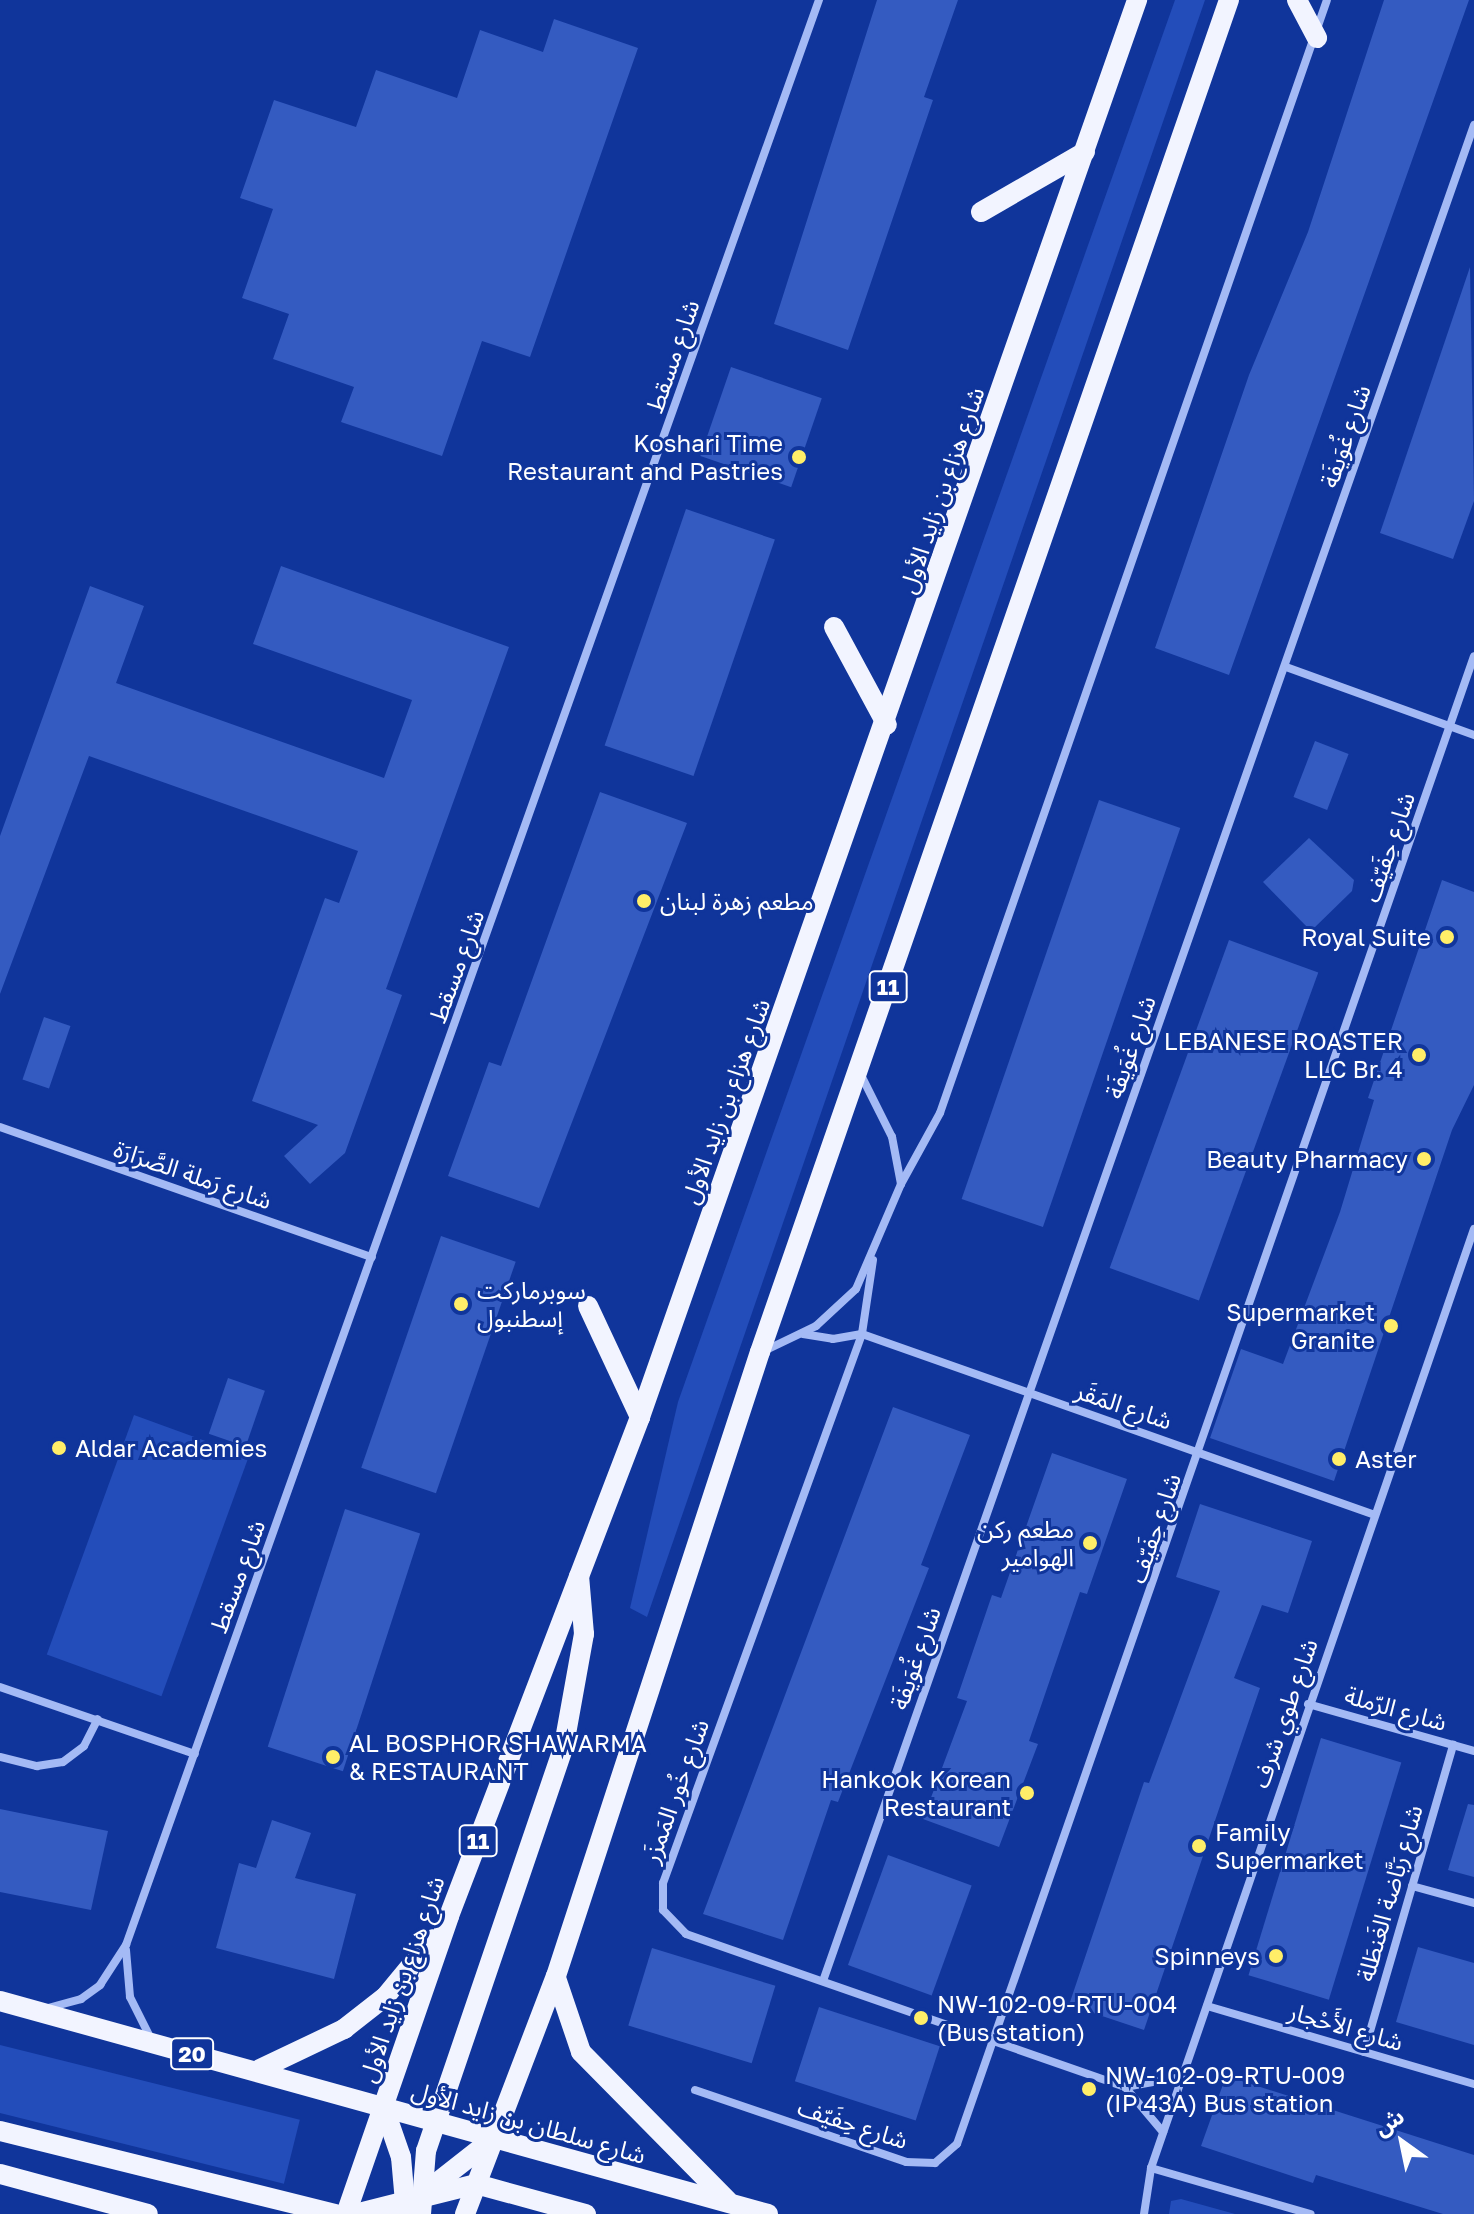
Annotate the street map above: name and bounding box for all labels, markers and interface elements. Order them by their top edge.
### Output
street label: شارع مسقط [639,296,705,416]
street label: شارع غُوَيفَة [1314,381,1376,491]
street label: شارع هزاع بن زايد الأول [892,383,990,597]
place label: Koshari Time Restaurant and Pastries [507,429,783,485]
marker: Koshari Time Restaurant and Pastries [790,448,808,466]
street label: شارع حِفَيّف [1356,788,1420,906]
place label: مطعم زهرة لبنان [660,887,814,915]
marker: مطعم زهرة لبنان [635,892,653,910]
street label: شارع مسقط [422,906,490,1026]
place label: Royal Suite [1301,923,1431,951]
marker: Royal Suite [1438,928,1456,946]
road number: 11 [868,969,908,1005]
street label: شارع غُوَيفَة [1099,992,1161,1102]
street label: شارع هزاع بن زايد الأول [674,994,776,1208]
place label: LEBANESE ROASTER LLC Br. 4 [1164,1027,1403,1083]
marker: LEBANESE ROASTER LLC Br. 4 [1410,1046,1428,1064]
street label: شارع رَملة الصَّرَارَة [110,1134,276,1214]
place label: Beauty Pharmacy [1206,1145,1408,1173]
marker: Beauty Pharmacy [1415,1150,1433,1168]
place label: سوبرماركت إسطنبول [477,1276,586,1332]
marker: سوبرماركت إسطنبول [452,1295,470,1313]
place label: Supermarket Granite [1226,1298,1375,1354]
marker: Supermarket Granite [1382,1317,1400,1335]
street label: شارع المَقَر [1072,1375,1176,1435]
place label: Aldar Academies [75,1434,267,1462]
marker: Aldar Academies [50,1439,68,1457]
place label: Aster [1355,1445,1417,1473]
marker: Aster [1330,1450,1348,1468]
street label: شارع حِفَيّف [1122,1469,1186,1587]
place label: مطعم ركن الهوامير [977,1515,1074,1571]
street label: شارع مسقط [203,1516,271,1636]
marker: مطعم ركن الهوامير [1081,1534,1099,1552]
street label: شارع غُوَيفَة [884,1603,946,1713]
street label: شارع طوي شرف [1245,1635,1323,1791]
street label: شارع الرّملة [1342,1680,1450,1736]
street label: شارع خُور المَمزَر [636,1715,714,1867]
place label: AL BOSPHOR SHAWARMA & RESTAURANT [349,1729,647,1785]
marker: AL BOSPHOR SHAWARMA & RESTAURANT [324,1748,342,1766]
place label: Hankook Korean Restaurant [821,1765,1011,1821]
marker: Hankook Korean Restaurant [1018,1784,1036,1802]
street label: شارع رَبَّاضة الغَنطَلة [1350,1801,1428,1985]
place label: Family Supermarket [1215,1818,1364,1874]
road number: 11 [458,1823,498,1859]
marker: Family Supermarket [1190,1837,1208,1855]
street label: شارع هزاع بن زايد الأول [352,1872,450,2086]
place label: Spinneys [1154,1942,1260,1970]
marker: Spinneys [1267,1947,1285,1965]
place label: NW-102-09-RTU-004 (Bus station) [937,1990,1177,2046]
street label: شارع الأَحْجار [1285,1996,1407,2056]
marker: NW-102-09-RTU-004 (Bus station) [912,2009,930,2027]
road number: 20 [170,2036,214,2072]
place label: NW-102-09-RTU-009 (IP 43A) Bus station [1105,2061,1345,2117]
street label: شارع سلطان بن زايد الأول [409,2075,649,2169]
marker: NW-102-09-RTU-009 (IP 43A) Bus station [1080,2080,1098,2098]
street label: شارع حِفَيّف [794,2092,912,2154]
north arrow [1362,2102,1442,2182]
text: ش [1369,2102,1409,2141]

